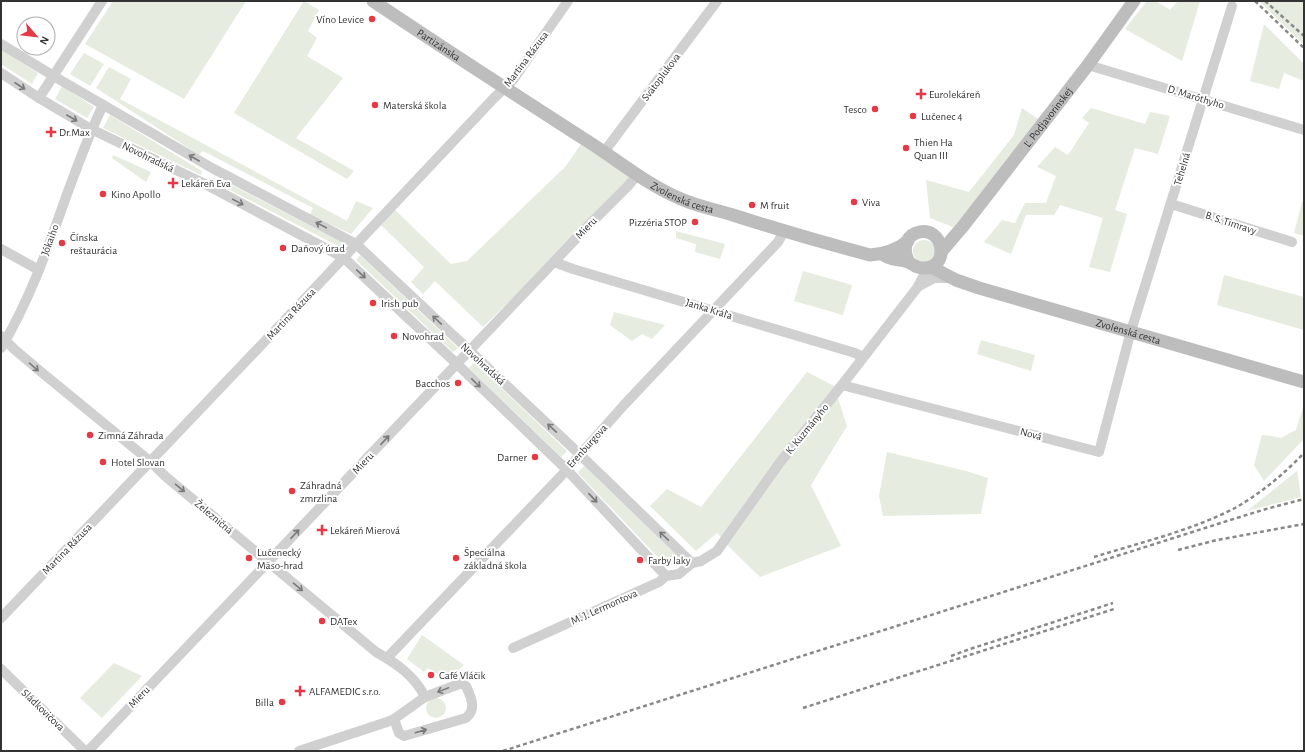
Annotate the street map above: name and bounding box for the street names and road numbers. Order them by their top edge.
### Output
street label: Partizánska [415,26,463,63]
street label: Martina Rázusa [502,29,550,89]
street label: Svätoplukova [639,51,683,103]
street label: D. Maróthyho [1167,83,1225,111]
street label: Ľ. Podjavorinskej [1021,85,1074,149]
street label: Novohradská [120,140,176,174]
street label: Tehelná [1172,151,1192,187]
street label: Zvolenská cesta [649,179,715,215]
street label: B. S. Timravy [1204,210,1258,237]
street label: Mieru [573,215,599,241]
street label: Jókaiho [39,223,61,257]
street label: Martina Rázusa [264,286,318,342]
street label: Janka Kráľa [684,297,734,321]
street label: Zvolenská cesta [1095,317,1162,346]
street label: Novohradská [459,341,507,387]
street label: K. Kuzmányho [783,402,831,456]
street label: Erenburgova [565,422,609,470]
street label: Nová [1019,426,1043,442]
street label: Mieru [350,450,376,476]
street label: Železničná [193,498,235,536]
street label: Martina Rázusa [40,521,94,577]
street label: M. J. Lermontova [569,587,639,627]
street label: Mieru [126,684,152,710]
street label: Sládkovičova [19,687,67,733]

